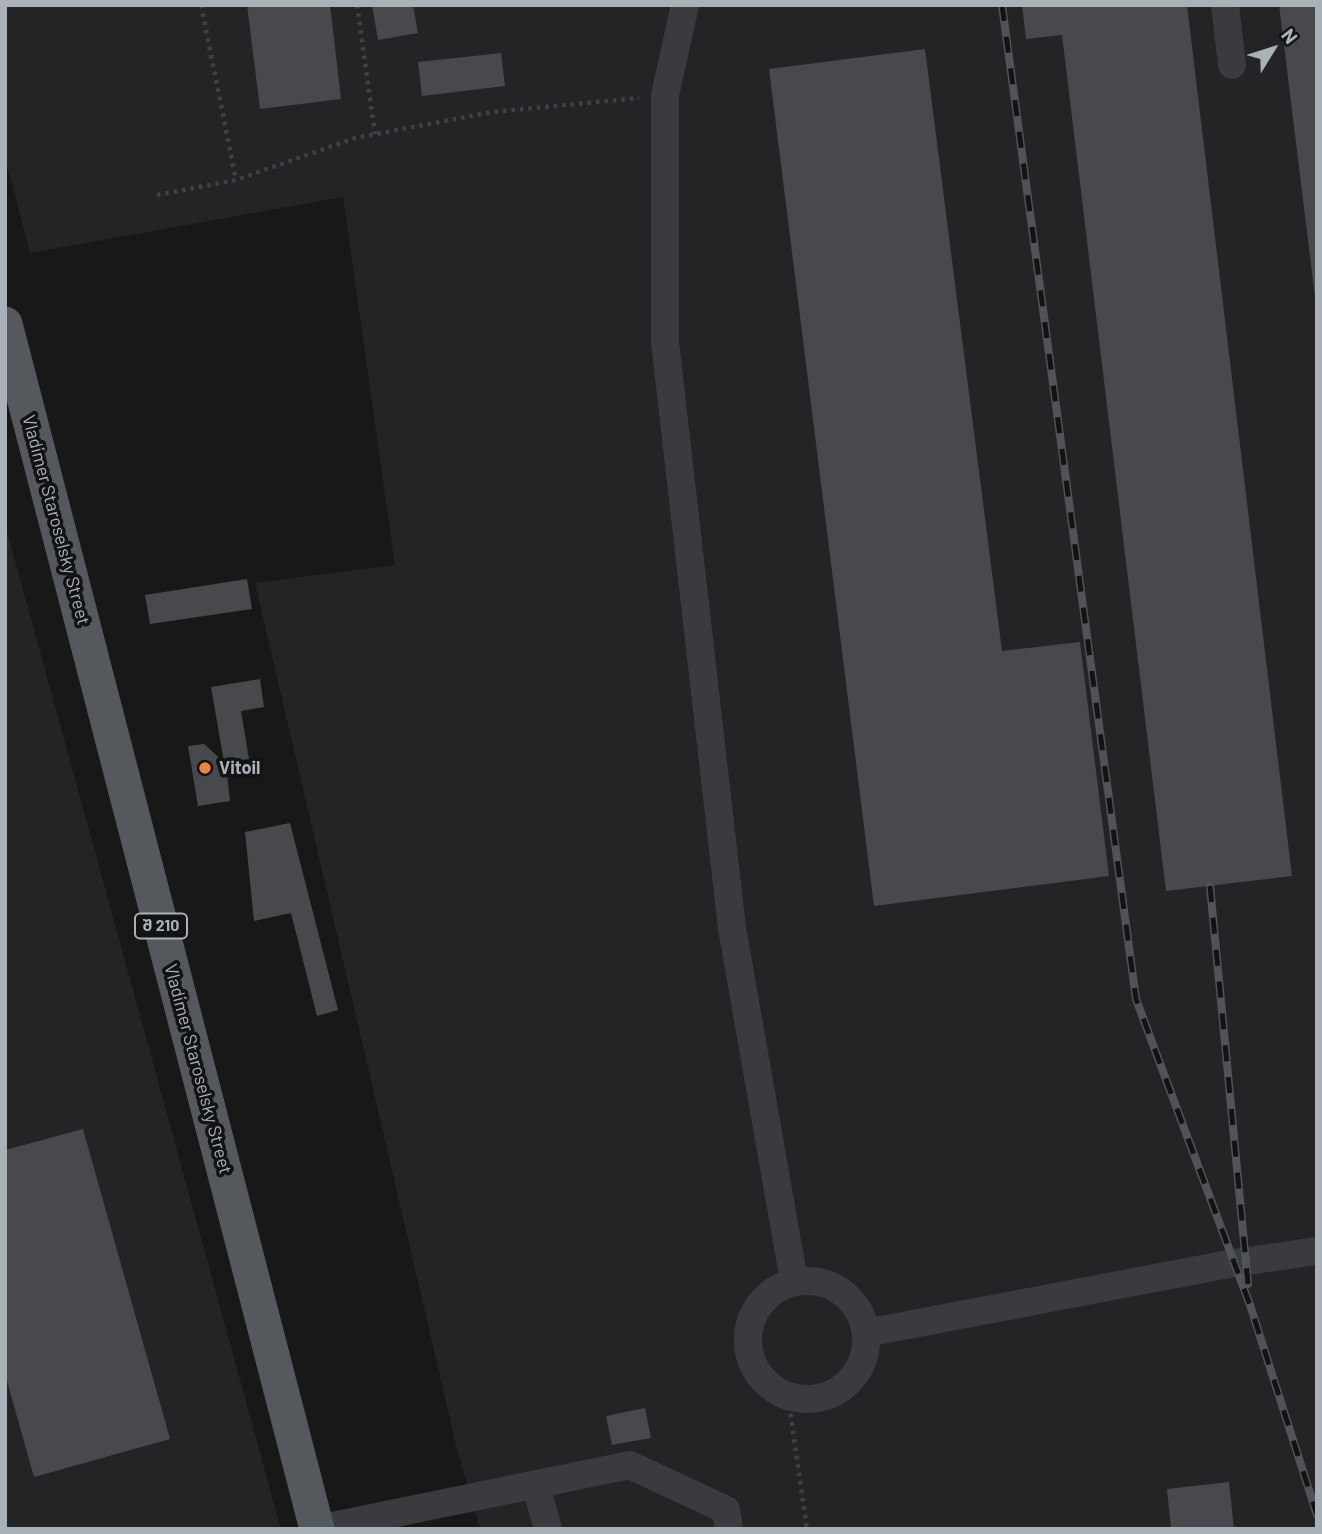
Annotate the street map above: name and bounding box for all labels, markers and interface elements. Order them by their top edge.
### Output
north arrow [1238,14,1308,84]
text: N [1277,24,1303,48]
street label: Vladimer Staroselsky Street [18,413,94,627]
place label: Vitoil [219,757,261,779]
marker: Vitoil [197,760,213,776]
road number: შ 210 [135,914,187,938]
street label: Vladimer Staroselsky Street [160,962,236,1176]

